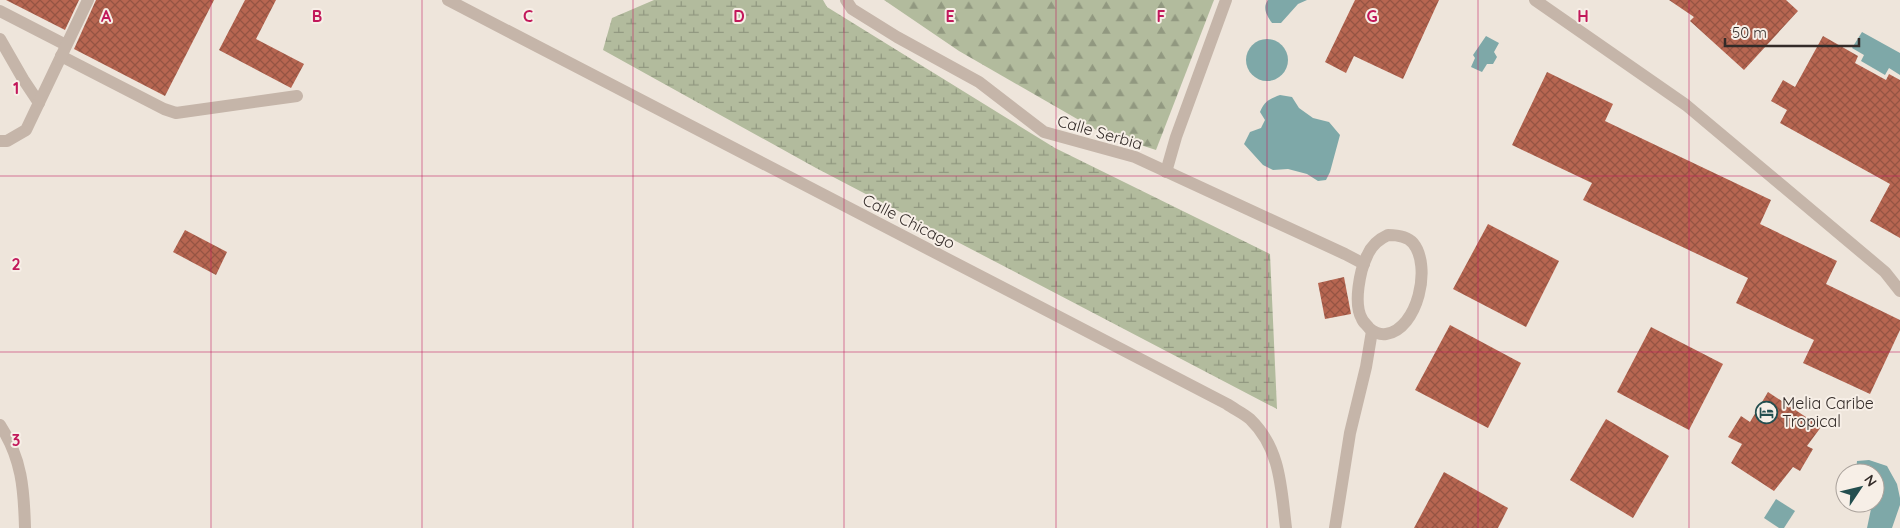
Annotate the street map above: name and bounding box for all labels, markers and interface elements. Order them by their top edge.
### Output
text: A [101,6,112,26]
text: B [312,6,322,26]
text: C [523,6,533,26]
text: D [733,6,745,26]
text: E [945,6,955,26]
text: F [1157,6,1166,26]
text: G [1366,6,1378,26]
text: H [1577,6,1589,26]
scale bar [1725,15,1859,47]
text: 50 m [1732,23,1767,42]
text: 1 [13,78,19,98]
street label: Calle Serbia [1055,110,1145,154]
street label: Calle Chicago [859,189,959,253]
text: 2 [11,254,21,274]
place label: Melia Caribe Tropical [1782,393,1874,431]
hotel icon: Melia Caribe Tropical [1754,400,1778,424]
text: 3 [12,430,20,450]
north arrow [1835,463,1885,513]
text: N [1860,471,1881,490]

